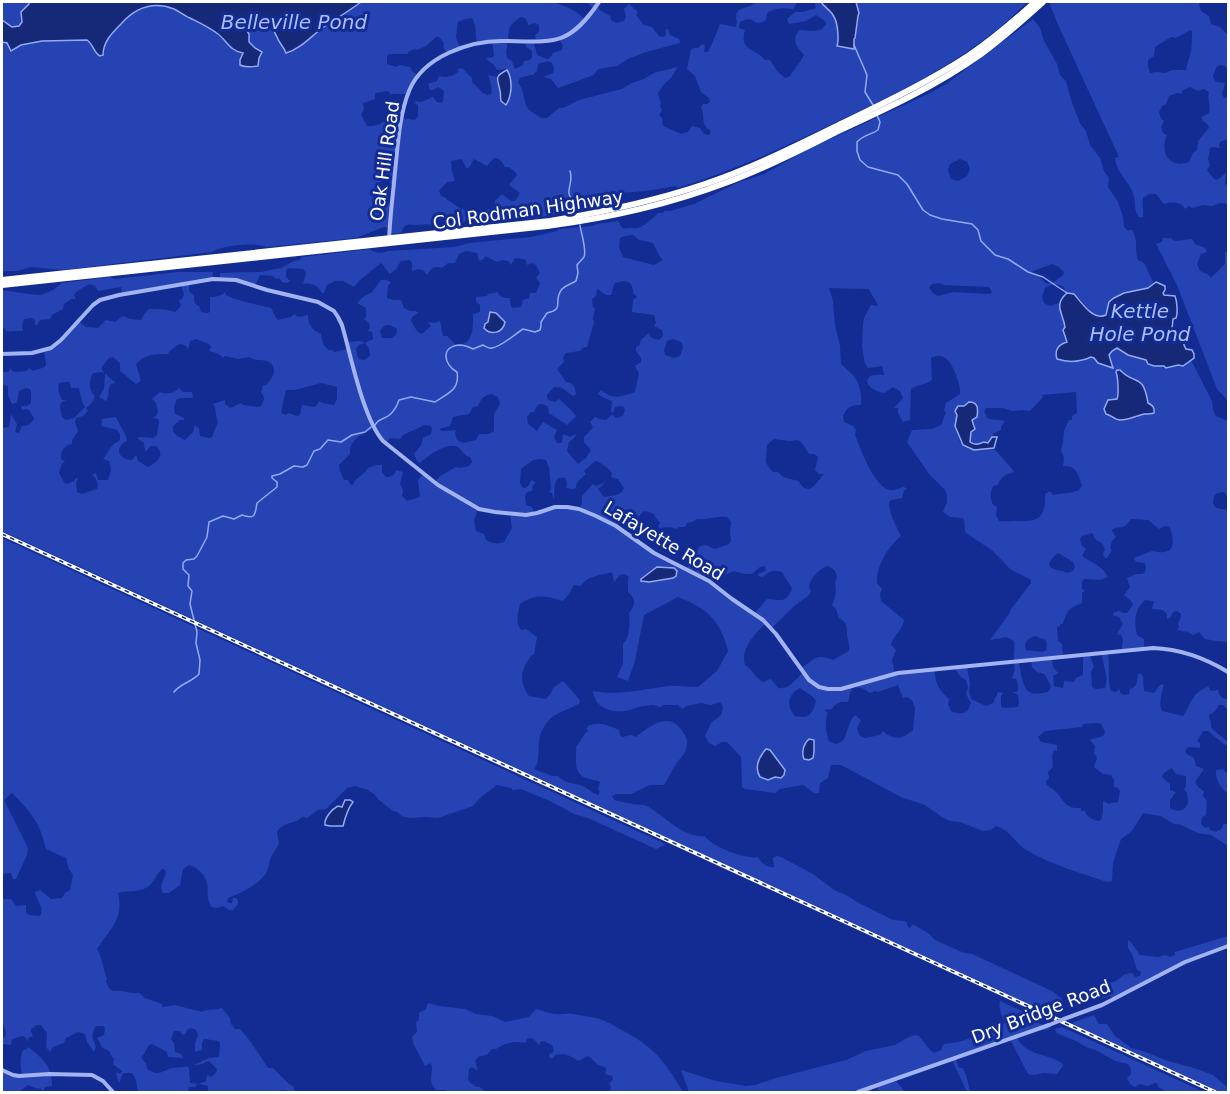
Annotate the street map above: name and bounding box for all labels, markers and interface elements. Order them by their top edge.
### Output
water label: Belleville Pond [221,10,367,34]
street label: Oak Hill Road [366,100,403,222]
street label: Col Rodman Highway [431,186,625,233]
water label: Kettle Hole Pond [1089,299,1191,346]
street label: Lafayette Road [600,496,728,585]
street label: Dry Bridge Road [968,975,1113,1048]

